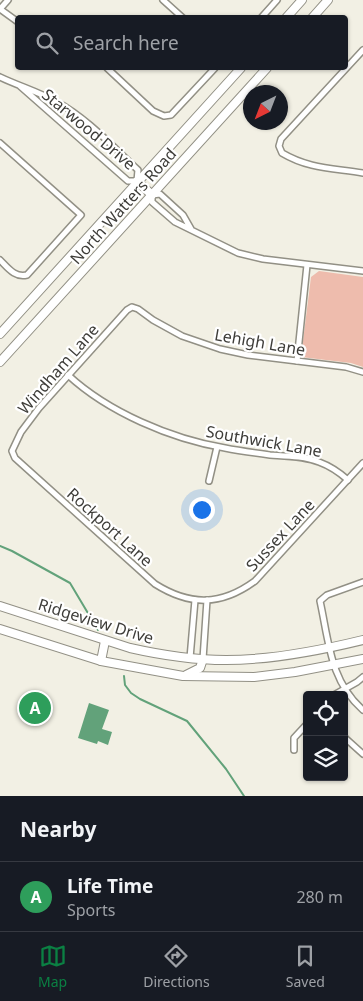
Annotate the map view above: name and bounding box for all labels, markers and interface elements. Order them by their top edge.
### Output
search box [15,15,348,70]
icon: search [33,29,61,57]
text: Search here [73,30,179,56]
street label: Starwood Drive [38,83,140,175]
north arrow [243,85,288,130]
street label: North Watters Road [65,143,181,269]
street label: Windham Lane [13,319,103,419]
street label: Lehigh Lane [213,323,307,361]
street label: Southwick Lane [204,420,324,462]
street label: Rockport Lane [62,483,158,571]
street label: Sussex Lane [241,494,319,576]
your location [189,497,215,523]
street label: Ridgeview Drive [36,593,156,649]
pin: A [19,689,51,727]
map controls [303,691,348,781]
button: locate [303,691,348,736]
button: layers [303,736,348,781]
text: Nearby [20,815,96,843]
text: Life Time [67,873,153,899]
text: A [30,886,42,908]
text: 280 m [296,886,343,908]
text: Sports [67,899,115,921]
tab: Map [38,942,67,991]
tab: Directions [143,942,210,991]
tab: Saved [286,942,325,991]

